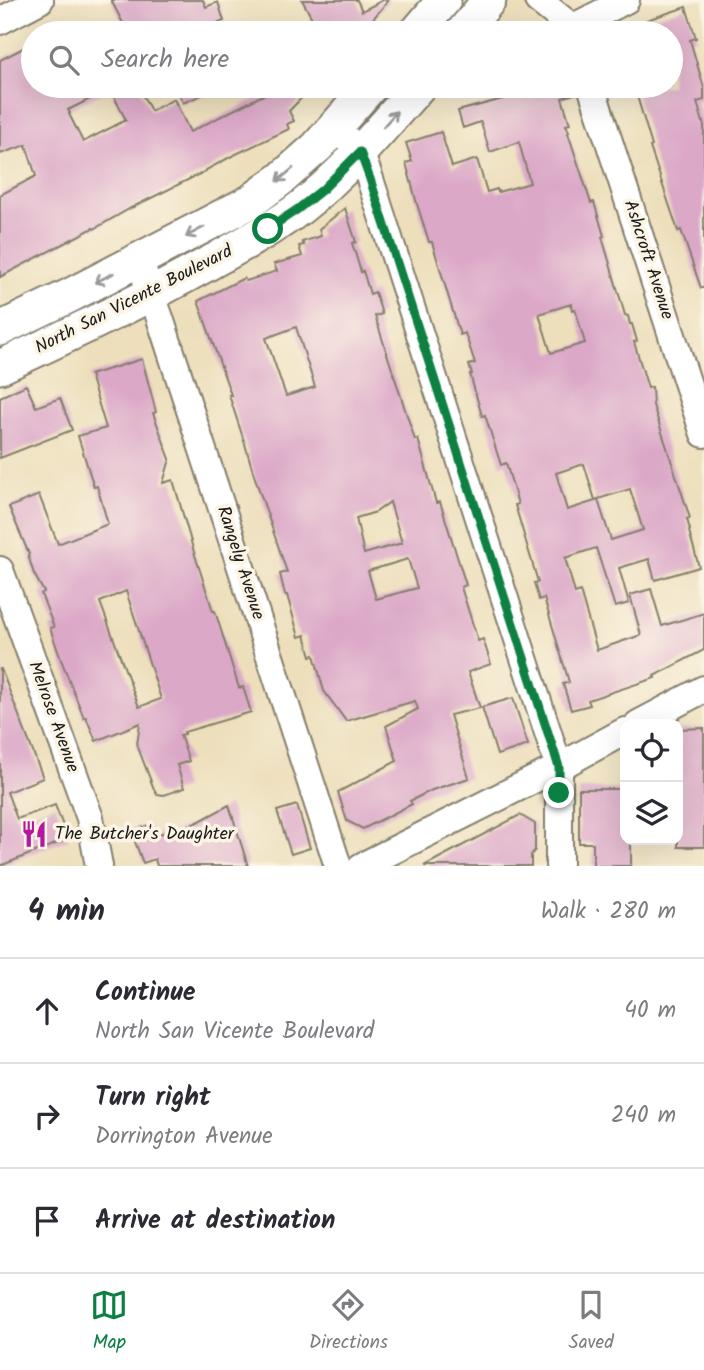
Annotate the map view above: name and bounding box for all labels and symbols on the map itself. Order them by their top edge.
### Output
one-way arrow [381,111,397,129]
one-way arrow [276,168,294,183]
street label: Ashcroft Avenue [615,196,681,324]
route start [252,213,283,244]
one-way arrow [185,225,206,239]
street label: North San Vicente Boulevard [30,237,239,363]
one-way arrow [94,272,115,285]
street label: Rangely Avenue [208,502,272,624]
street label: Melrose Avenue [19,657,87,777]
route end [543,777,574,808]
restaurant icon: The Butcher's Daughter [19,819,49,849]
place label: The Butcher's Daughter [55,820,235,849]

